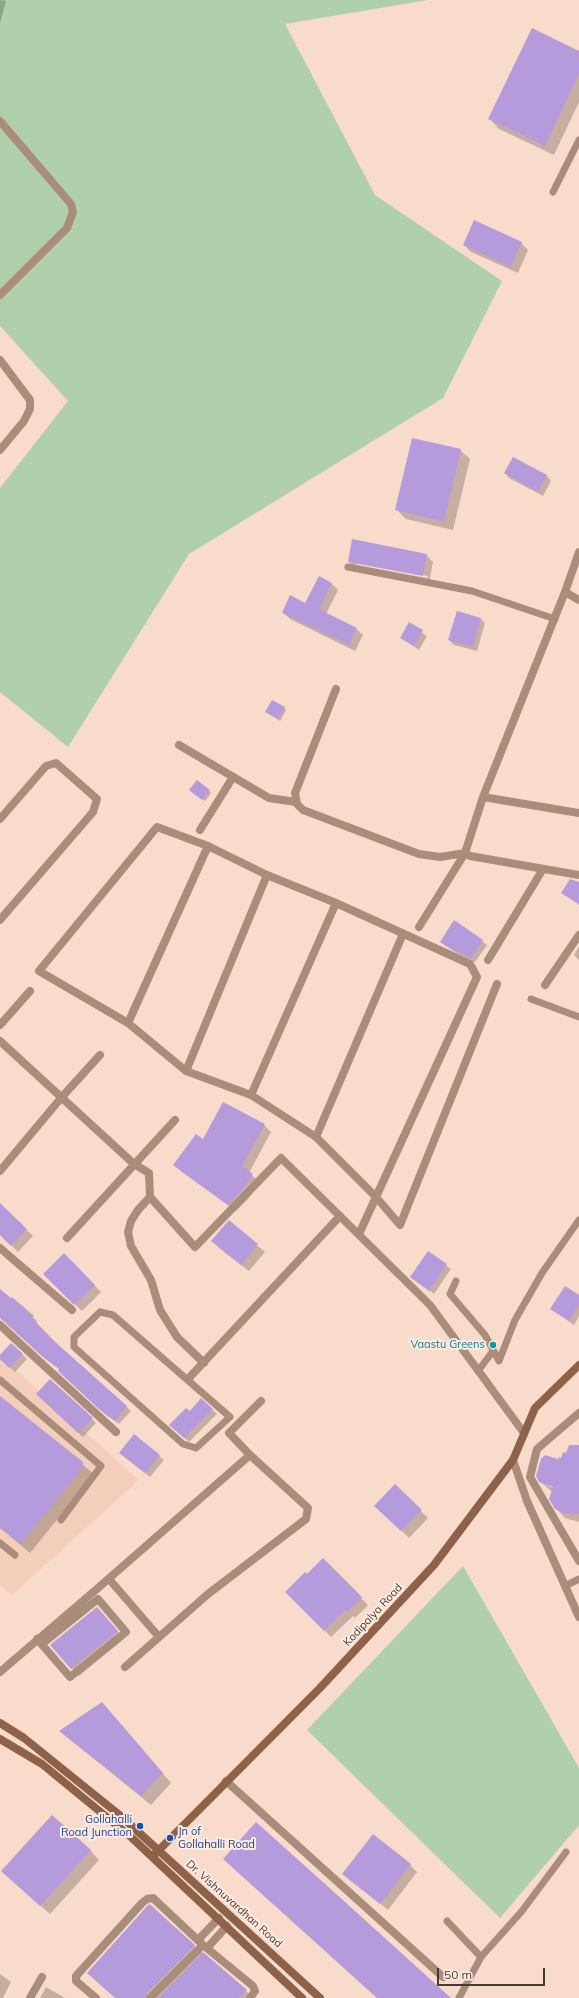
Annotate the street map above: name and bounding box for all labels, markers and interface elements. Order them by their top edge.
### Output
place label: Vaastu Greens [410,1338,485,1352]
marker: Vaastu Greens [488,1340,498,1350]
street label: Kodipalya Road [341,1581,405,1649]
place label: Gollahalli Road Junction [61,1813,132,1839]
marker: Gollahalli Road Junction [135,1821,145,1831]
place label: Jn of Gollahalli Road [178,1825,255,1851]
marker: Jn of Gollahalli Road [165,1833,175,1843]
street label: Dr. Vishnuvardhan Road [183,1857,285,1951]
scale bar [439,1960,547,1986]
text: 50 m [444,1967,472,1982]

